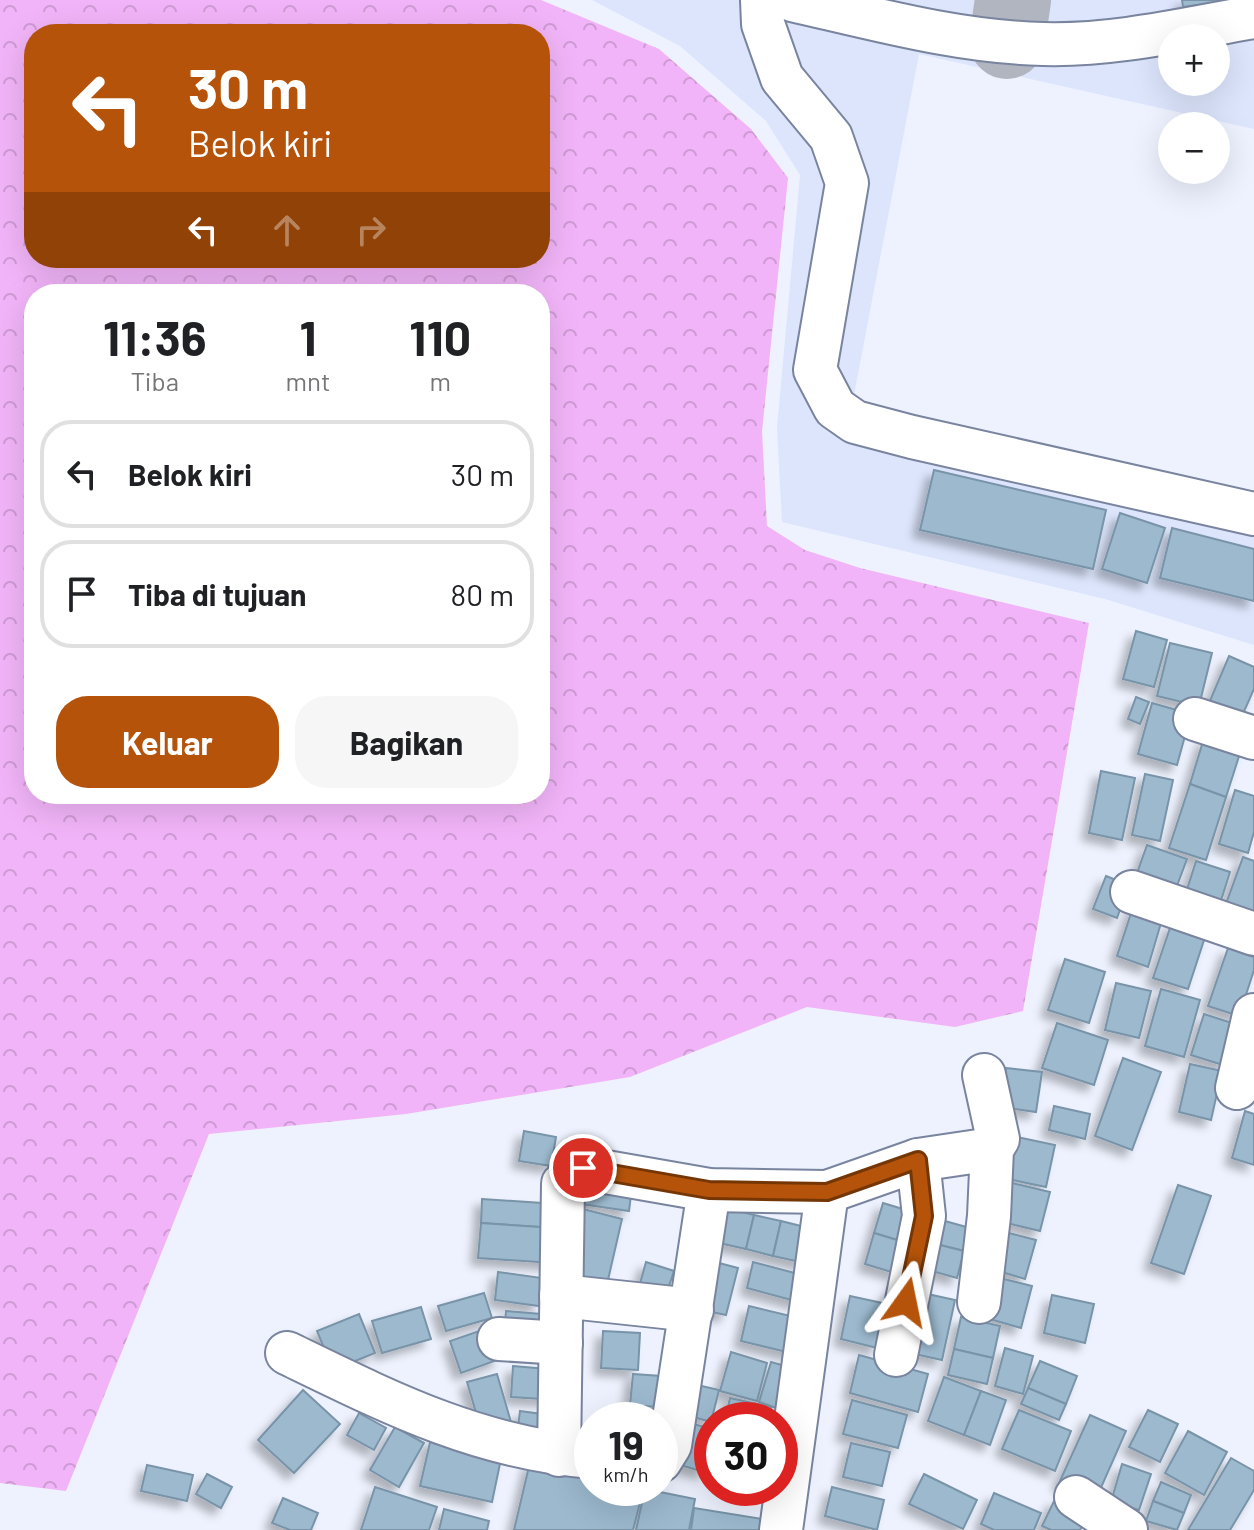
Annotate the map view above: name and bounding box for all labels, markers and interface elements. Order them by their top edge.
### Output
map controls [1158,24,1230,184]
button: + [1158,24,1230,96]
text: 30 m [188,53,308,120]
icon: left [56,56,160,160]
button: − [1158,112,1230,184]
text: Belok kiri [188,121,332,164]
icon: left [181,208,225,252]
icon: ahead [265,208,309,252]
icon: right [349,208,393,252]
text: 11:36 [103,308,206,366]
text: 1 [299,308,316,366]
text: 110 [409,308,471,366]
text: Tiba [130,365,179,396]
text: mnt [285,365,330,396]
text: m [429,365,451,396]
icon: left [60,452,104,496]
text: Belok kiri [128,456,252,492]
text: 30 m [451,456,514,492]
icon: arrive [60,572,104,616]
text: Tiba di tujuan [128,576,306,612]
text: 80 m [451,576,514,612]
button: Keluar [56,696,279,788]
button: Bagikan [295,696,518,788]
pin [549,1134,617,1202]
icon: arrive [561,1146,605,1190]
position arrow [864,1260,948,1344]
speed limit sign: 30 [694,1402,798,1506]
text: 19 [608,1420,644,1468]
text: km/h [603,1462,649,1486]

